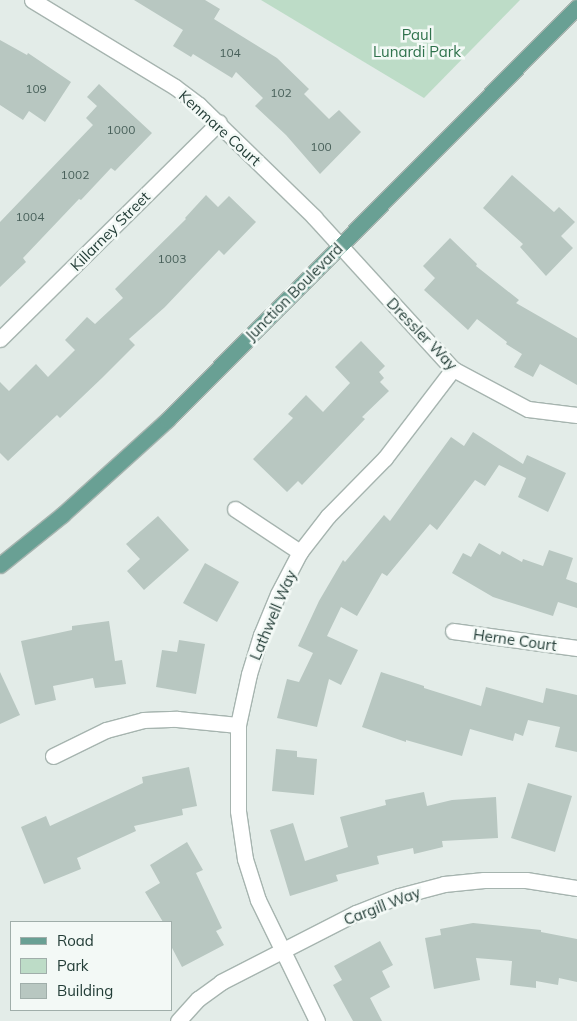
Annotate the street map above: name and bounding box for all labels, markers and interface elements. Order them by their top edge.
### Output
park label: Paul Lunardi Park [373,25,461,60]
house number: 104 [219,46,241,60]
house number: 109 [25,82,47,96]
house number: 102 [270,86,292,100]
street label: Kenmare Court [175,87,265,169]
house number: 1000 [107,123,135,137]
house number: 100 [310,140,332,154]
house number: 1002 [61,168,89,182]
street label: Killarney Street [67,188,153,274]
house number: 1004 [16,210,44,224]
street label: Junction Boulevard [242,240,346,344]
house number: 1003 [158,252,186,266]
street label: Dressler Way [383,294,461,374]
street label: Lathwell Way [246,567,300,663]
street label: Herne Court [472,625,558,655]
street label: Cargill Way [341,883,423,929]
legend [10,921,172,1011]
text: Road [57,931,94,950]
text: Park [57,956,89,975]
text: Building [57,981,113,1000]

